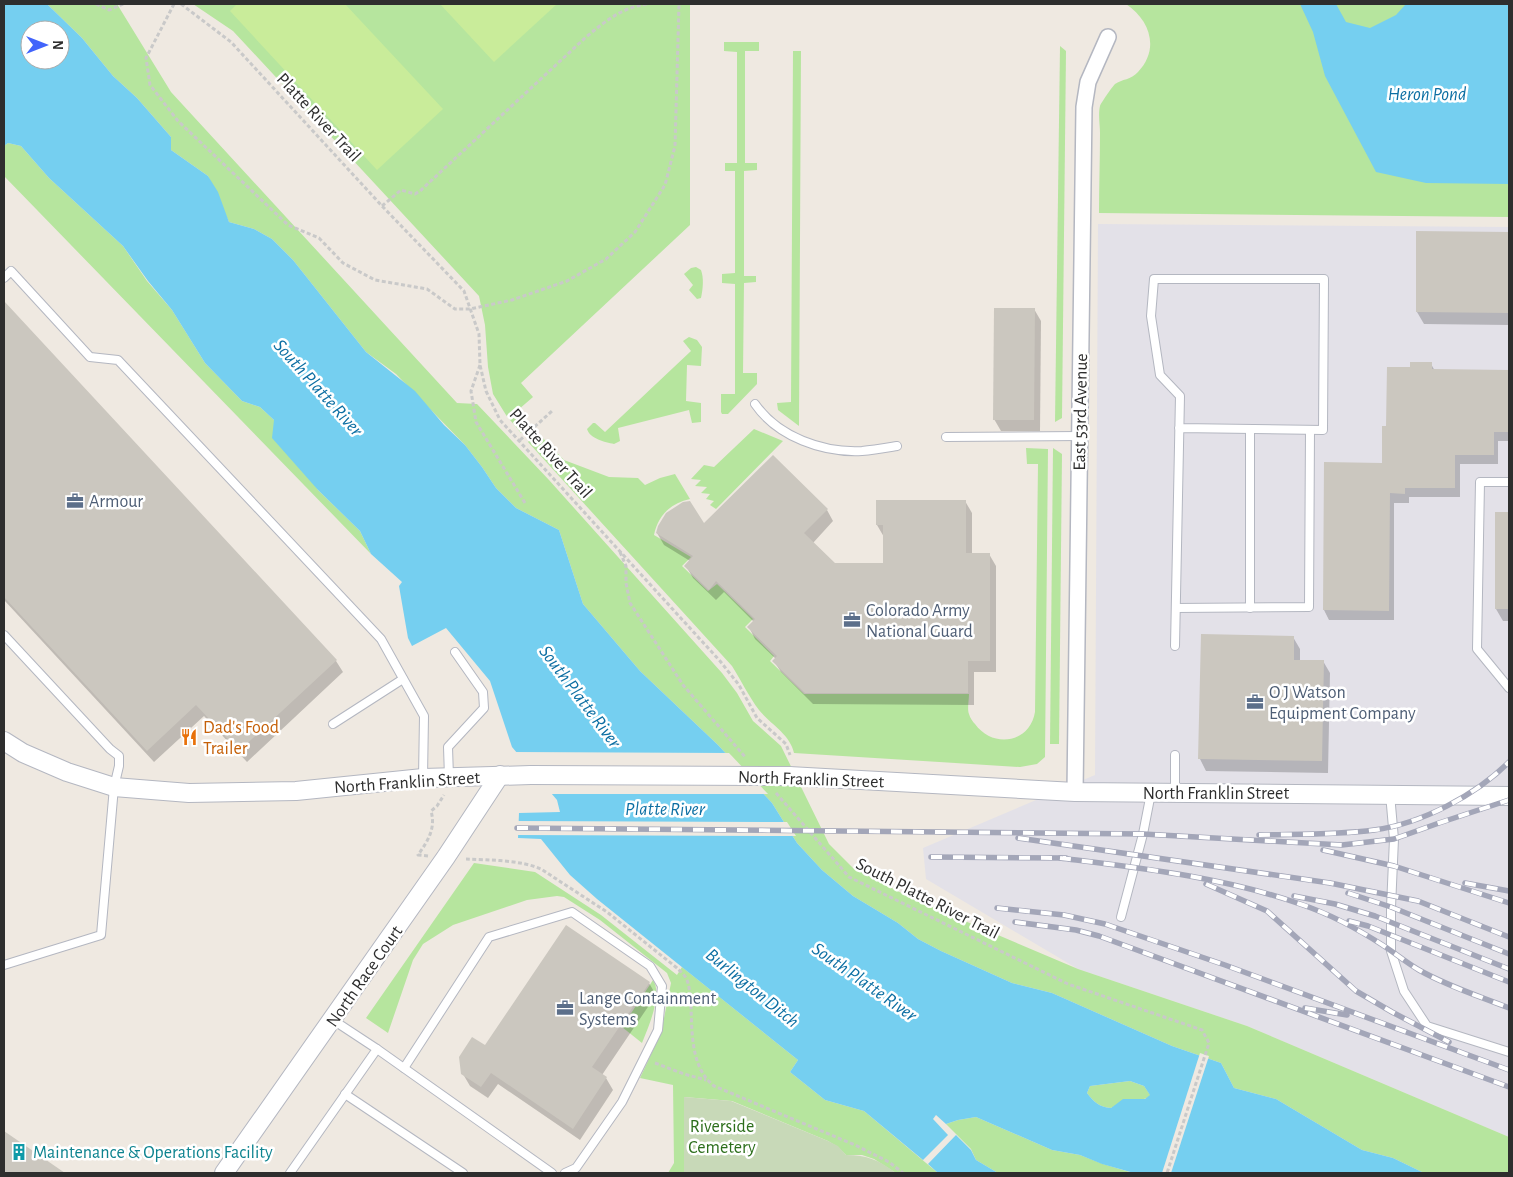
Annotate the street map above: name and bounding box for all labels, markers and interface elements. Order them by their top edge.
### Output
north arrow [20,20,70,70]
text: N [50,40,64,50]
street label: Platte River Trail [273,70,364,165]
water label: Heron Pond [1388,85,1467,104]
water label: South Platte River [270,336,367,441]
street label: East 53rd Avenue [1071,353,1091,471]
street label: Platte River Trail [505,405,595,502]
office icon: Armour [65,491,85,511]
place label: Armour [89,493,143,511]
place label: Colorado Army National Guard [866,602,973,641]
office icon: Colorado Army National Guard [842,610,862,630]
water label: South Platte River [535,642,625,752]
place label: O J Watson Equipment Company [1269,684,1416,723]
office icon: O J Watson Equipment Company [1245,692,1265,712]
place label: Dad's Food Trailer [203,719,279,758]
restaurant icon: Dad's Food Trailer [179,727,199,747]
street label: North Franklin Street [738,768,885,792]
street label: North Franklin Street [333,769,481,797]
street label: North Franklin Street [1143,785,1289,803]
water label: Platte River [625,800,706,819]
street label: South Platte River Trail [853,855,1002,943]
street label: North Race Court [323,922,406,1030]
water label: South Platte River [808,939,921,1026]
water label: Burlington Ditch [702,945,802,1031]
place label: Lange Containment Systems [579,990,716,1029]
office icon: Lange Containment Systems [555,998,575,1018]
park label: Riverside Cemetery [688,1118,756,1157]
building icon: Maintenance & Operations Facility [9,1142,29,1162]
place label: Maintenance & Operations Facility [33,1144,273,1162]

